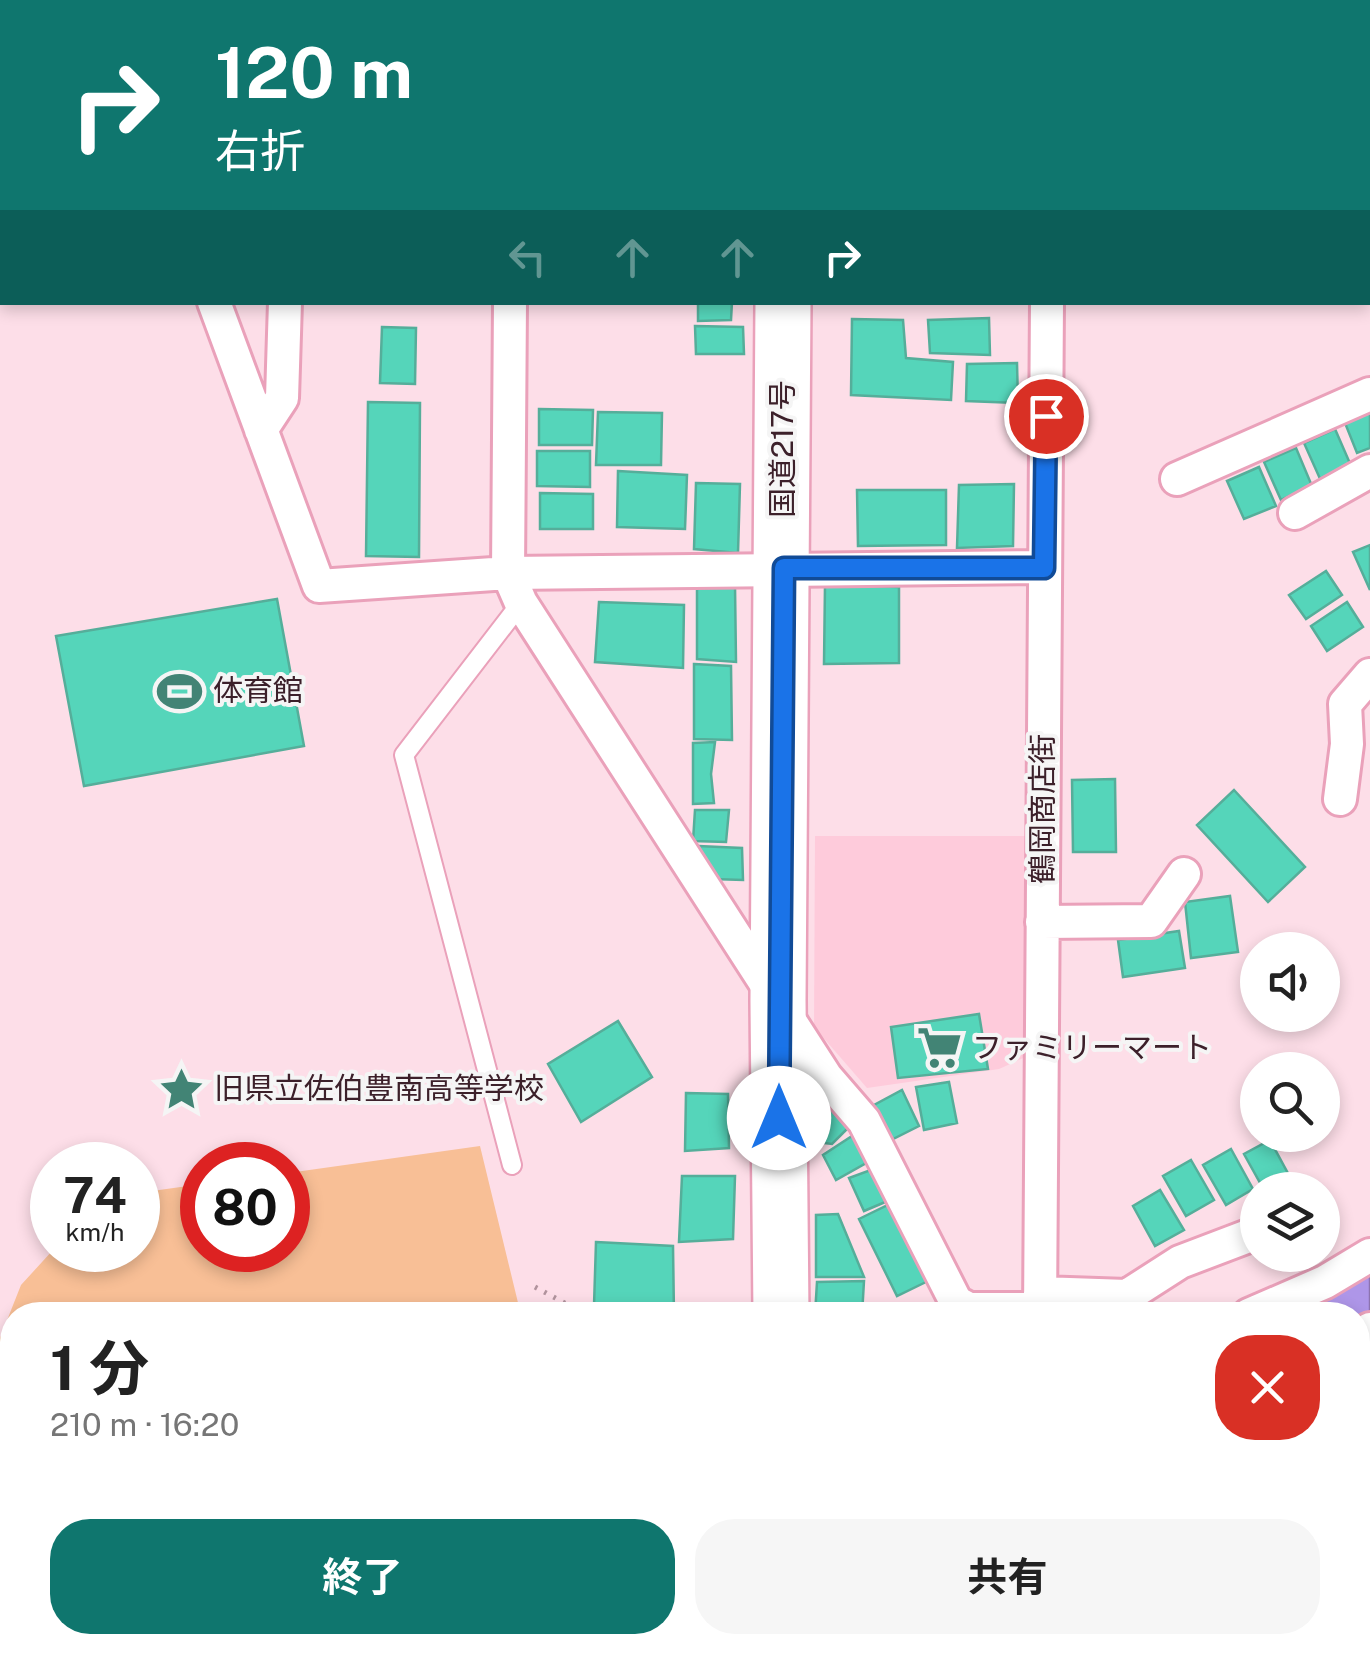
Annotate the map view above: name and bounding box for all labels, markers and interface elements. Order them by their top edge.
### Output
text: 120 m [215,31,413,114]
icon: right [50,40,180,170]
text: 右折 [215,124,305,177]
icon: left [500,230,555,285]
icon: ahead [605,230,660,285]
icon: ahead [710,230,765,285]
icon: right [815,230,870,285]
pin [1004,374,1089,459]
street label: 国道217号 [764,380,800,518]
icon: arrive [1019,389,1074,444]
sports icon: 体育館 [156,667,204,715]
place label: 体育館 [213,672,303,708]
street label: 鶴岡商店街 [1024,734,1060,884]
map controls [1240,932,1340,1272]
button: sound [1240,932,1340,1032]
supermarket icon: ファミリーマート [915,1024,963,1072]
place label: ファミリーマート [972,1029,1212,1065]
button: search [1240,1052,1340,1152]
place icon: 旧県立佐伯豊南高等学校 [157,1065,205,1113]
position arrow [727,1066,831,1170]
place label: 旧県立佐伯豊南高等学校 [214,1070,544,1106]
speed limit sign: 80 [180,1142,310,1272]
text: 74 [63,1165,127,1224]
button: layers [1240,1172,1340,1272]
text: km/h [66,1217,124,1247]
text: 1 分 [50,1333,149,1404]
button: close [1215,1335,1320,1440]
text: 210 m · 16:20 [50,1406,239,1443]
button: 終了 [50,1519,675,1634]
button: 共有 [695,1519,1320,1634]

